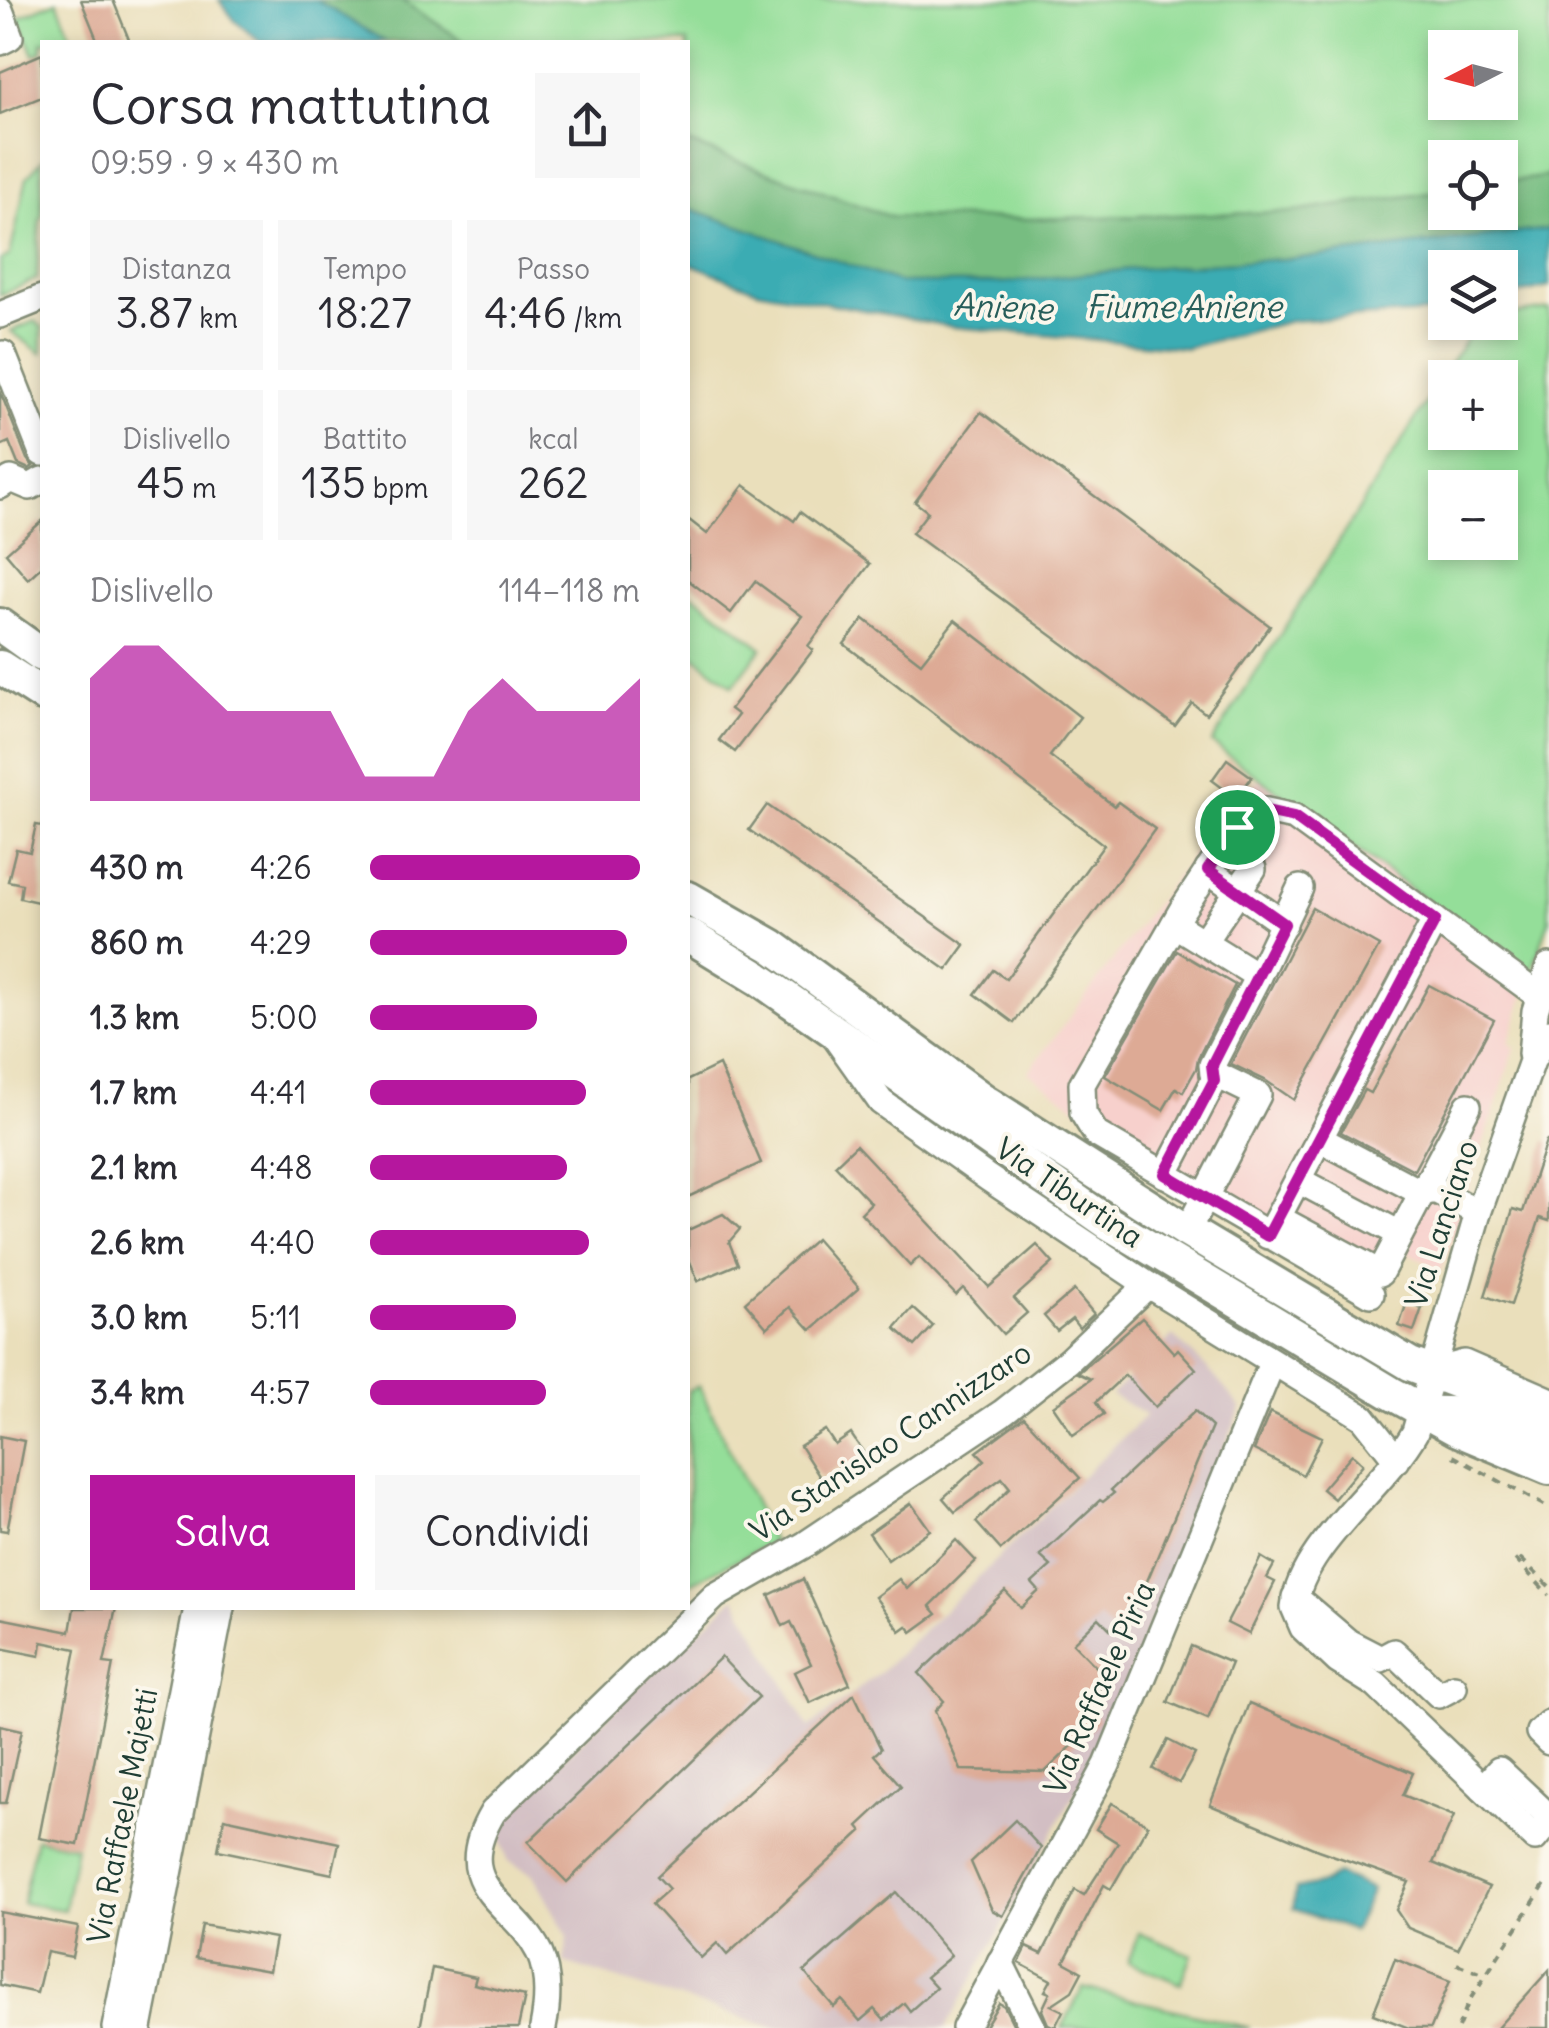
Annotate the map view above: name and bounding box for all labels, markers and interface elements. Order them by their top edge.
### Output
north arrow [1428,30,1518,120]
map controls [1428,30,1518,560]
text: Corsa mattutina [90,70,491,139]
button: share [535,73,640,178]
button: locate [1428,140,1518,230]
text: 09:59 · 9 × 430 m [90,142,339,183]
button: layers [1428,250,1518,340]
text: Distanza [122,251,232,287]
text: Tempo [323,251,407,287]
text: Passo [517,251,590,287]
water label: Aniene [952,283,1056,330]
water label: Fiume Aniene [1086,286,1285,327]
text: 3.87 [115,287,193,339]
text: 18:27 [318,287,412,339]
text: 4:46 [484,287,567,339]
text: km [193,300,238,336]
text: /km [567,300,622,336]
button: + [1428,360,1518,450]
text: Dislivello [122,421,231,457]
text: Battito [323,421,407,457]
text: kcal [528,421,579,457]
text: 45 [137,457,185,509]
text: 135 [301,457,366,509]
text: 262 [518,457,588,509]
text: m [185,470,217,506]
text: bpm [366,470,429,506]
button: − [1428,470,1518,560]
text: Dislivello [90,570,214,611]
text: 114–118 m [498,570,640,611]
pin [1195,785,1280,870]
icon: arrive [1210,800,1265,855]
text: 430 m [90,847,183,888]
text: 4:26 [250,847,312,888]
text: 860 m [90,922,184,963]
text: 4:29 [250,922,312,963]
text: 1.3 km [90,997,180,1038]
text: 5:00 [250,997,318,1038]
text: 1.7 km [90,1072,177,1113]
text: 4:41 [250,1072,307,1113]
street label: Via Tiburtina [989,1129,1151,1255]
street label: Via Lanciano [1396,1135,1486,1312]
text: 2.1 km [90,1147,178,1188]
text: 4:48 [250,1147,313,1188]
text: 2.6 km [90,1222,185,1263]
text: 4:40 [250,1222,315,1263]
text: 3.0 km [90,1297,188,1338]
text: 5:11 [250,1297,301,1338]
street label: Via Stanislao Cannizzaro [743,1333,1038,1550]
text: 3.4 km [90,1372,185,1413]
text: 4:57 [250,1372,310,1413]
button: Salva [90,1475,355,1590]
button: Condividi [375,1475,640,1590]
street label: Via Raffaele Piria [1035,1575,1163,1800]
street label: Via Raffaele Majetti [79,1685,165,1947]

